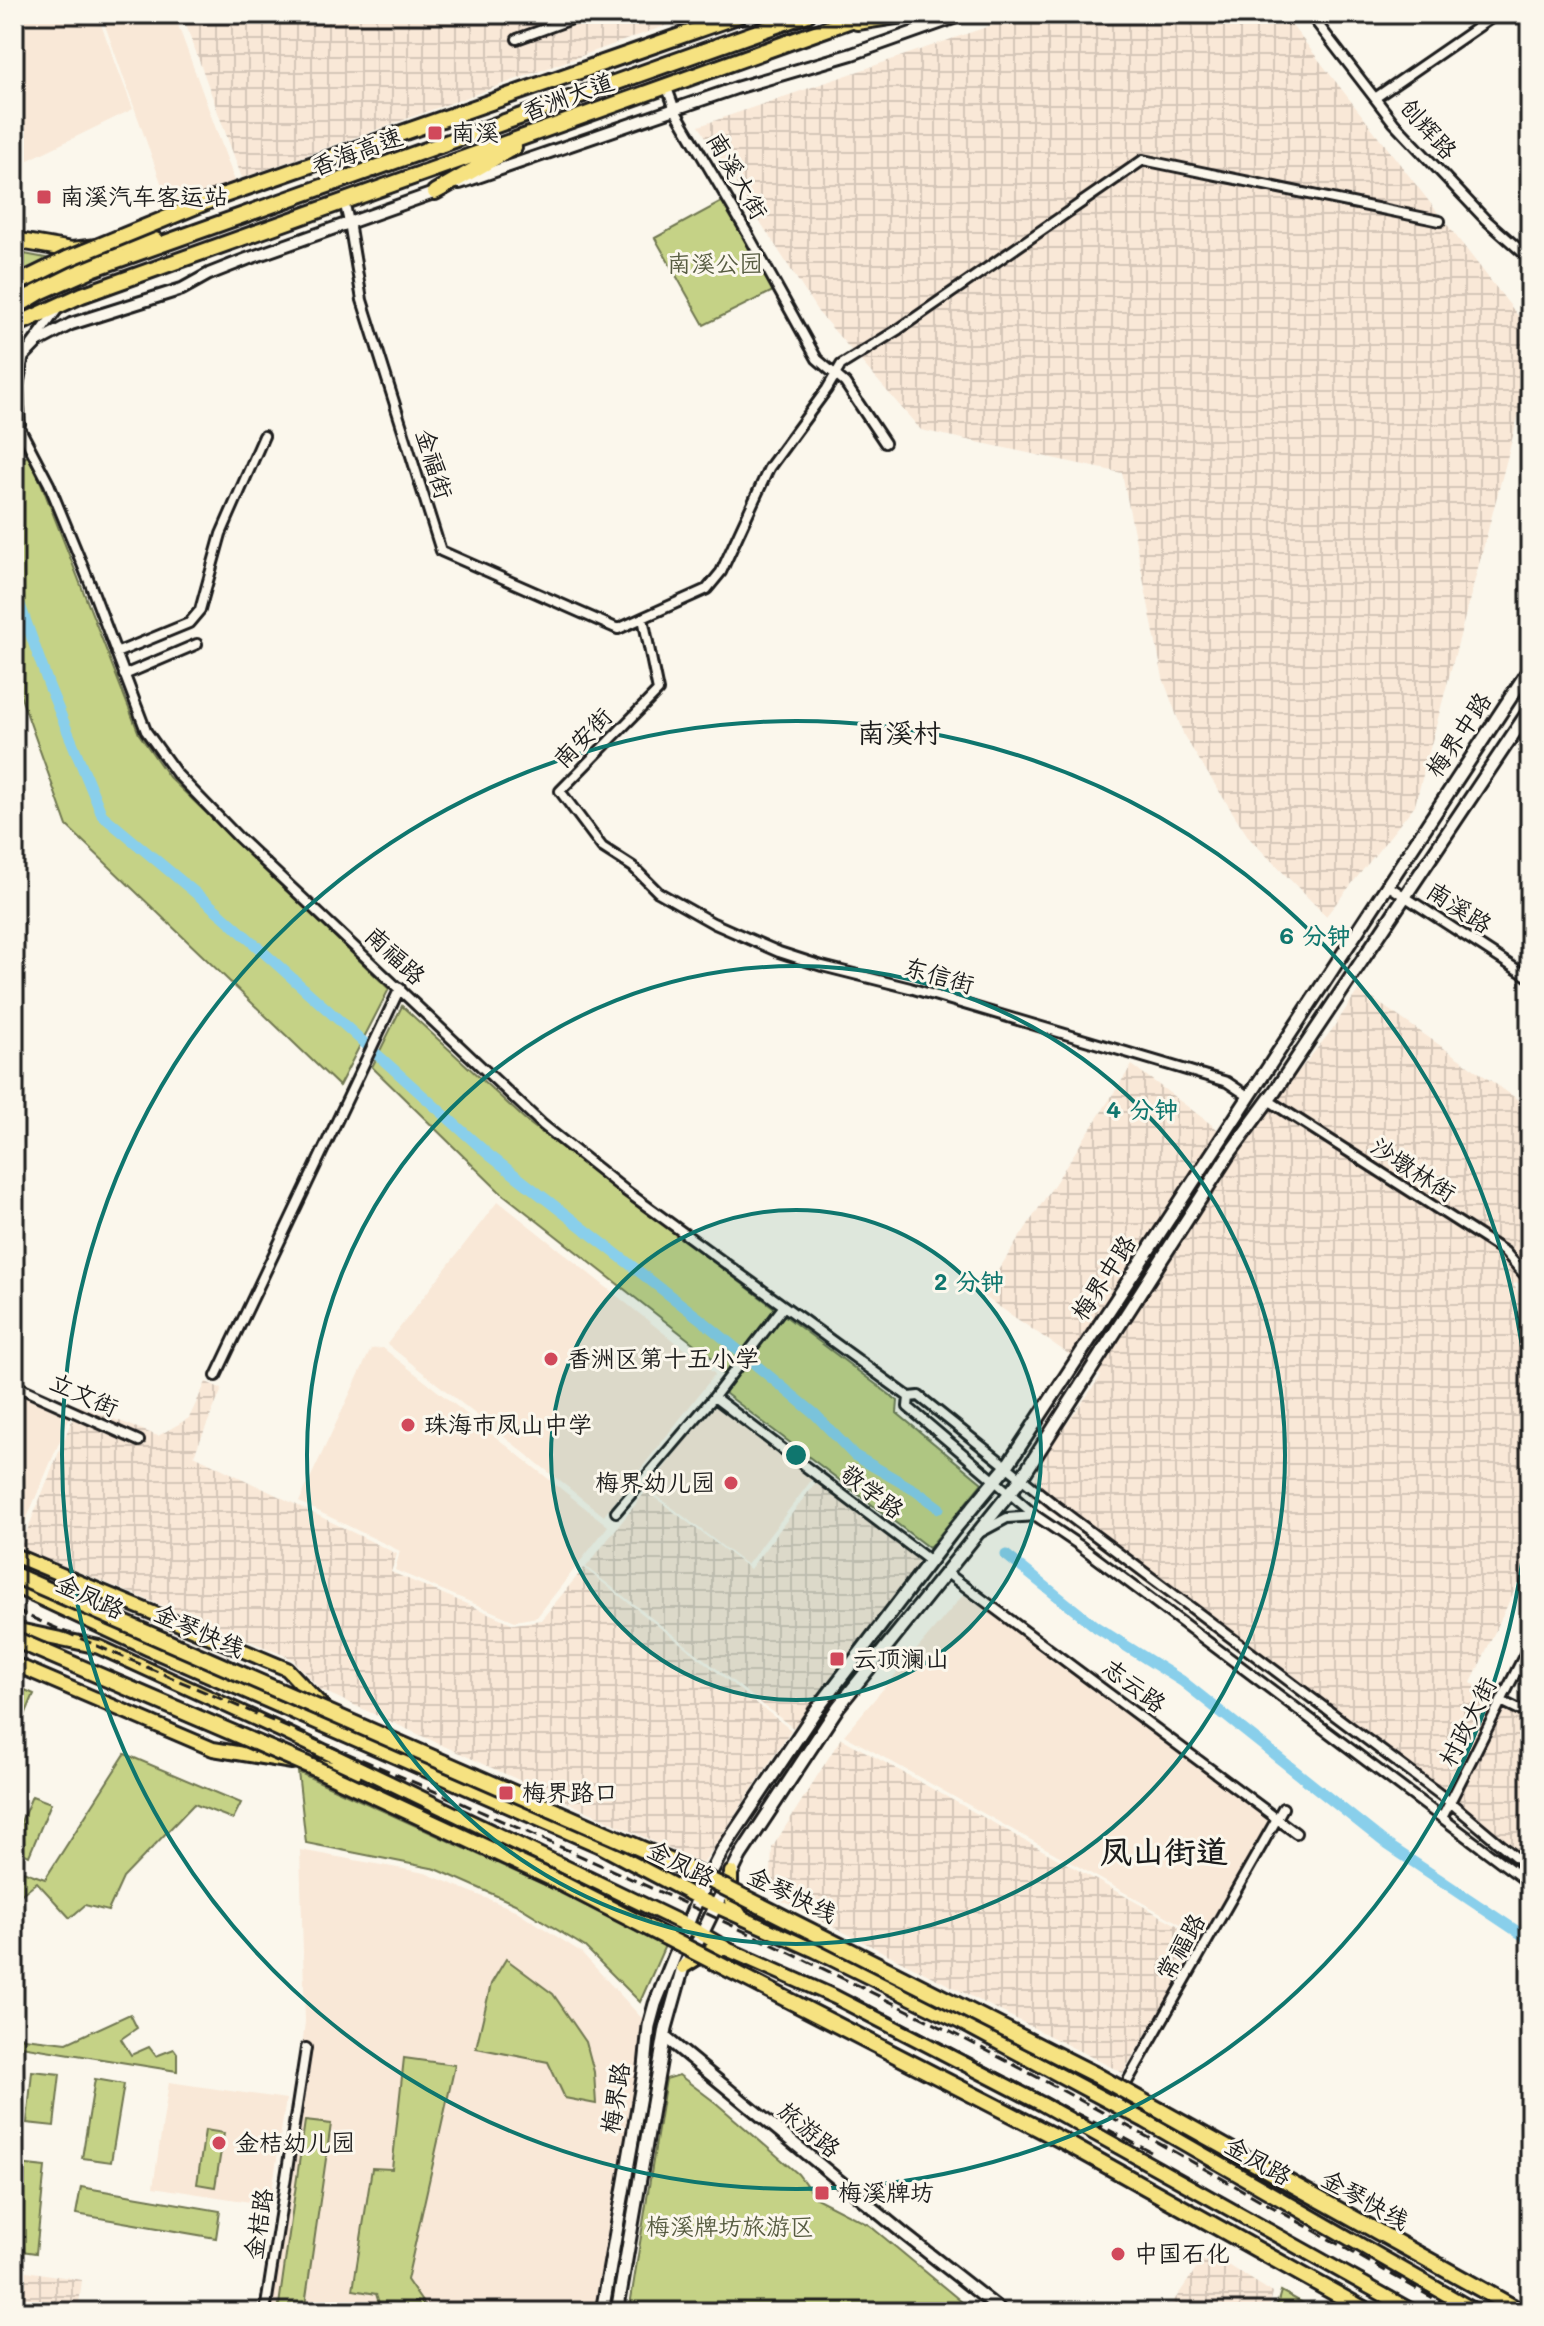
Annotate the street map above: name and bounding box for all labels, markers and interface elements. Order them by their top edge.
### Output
street label: 香洲大道 [517,65,618,127]
street label: 创辉路 [1394,91,1465,165]
place label: 南溪 [451,116,499,147]
street label: 香海高速 [306,120,407,182]
marker: 南溪 [426,124,444,142]
street label: 南溪大街 [701,126,776,225]
place label: 南溪汽车客运站 [60,180,228,211]
marker: 南溪汽车客运站 [35,188,53,206]
park label: 南溪公园 [667,247,763,278]
street label: 金福街 [410,425,461,503]
street label: 梅界中路 [1418,686,1497,783]
street label: 南安街 [546,700,618,774]
district label: 南溪村 [857,714,941,750]
street label: 南溪路 [1421,874,1498,939]
street label: 南福路 [359,919,433,991]
text: 6 分钟 [1279,919,1351,950]
street label: 东信街 [901,950,978,999]
text: 4 分钟 [1106,1093,1178,1124]
street label: 沙墩林街 [1365,1130,1463,1208]
street label: 梅界中路 [1064,1228,1142,1326]
text: 2 分钟 [934,1265,1004,1296]
place label: 香洲区第十五小学 [567,1342,759,1373]
marker: 香洲区第十五小学 [542,1350,560,1368]
street label: 立文街 [45,1365,124,1422]
place label: 珠海市凤山中学 [424,1408,592,1439]
marker: 珠海市凤山中学 [399,1416,417,1434]
centre of rings [782,1441,810,1469]
street label: 敬学路 [835,1457,911,1525]
place label: 梅界幼儿园 [595,1466,715,1497]
marker: 梅界幼儿园 [722,1474,740,1492]
street label: 金凤路 [51,1566,130,1625]
street label: 金琴快线 [149,1596,250,1663]
place label: 云顶澜山 [853,1642,949,1673]
marker: 云顶澜山 [828,1650,846,1668]
street label: 志云路 [1097,1651,1173,1719]
street label: 村政大街 [1431,1672,1502,1771]
place label: 梅界路口 [522,1776,618,1807]
marker: 梅界路口 [497,1784,515,1802]
district label: 凤山街道 [1100,1829,1228,1871]
street label: 金凤路 [643,1833,721,1893]
street label: 金琴快线 [743,1859,843,1929]
street label: 常福路 [1148,1907,1211,1985]
street label: 梅界路 [594,2060,635,2136]
street label: 旅游路 [772,2094,848,2164]
place label: 金桔幼儿园 [235,2126,355,2157]
street label: 金凤路 [1220,2128,1298,2191]
marker: 金桔幼儿园 [210,2134,228,2152]
street label: 金琴快线 [1316,2162,1415,2236]
place label: 梅溪牌坊 [838,2176,934,2207]
marker: 梅溪牌坊 [813,2184,831,2202]
street label: 金桔路 [237,2186,278,2262]
park label: 梅溪牌坊旅游区 [646,2210,814,2241]
place label: 中国石化 [1134,2237,1230,2268]
marker: 中国石化 [1109,2245,1127,2263]

